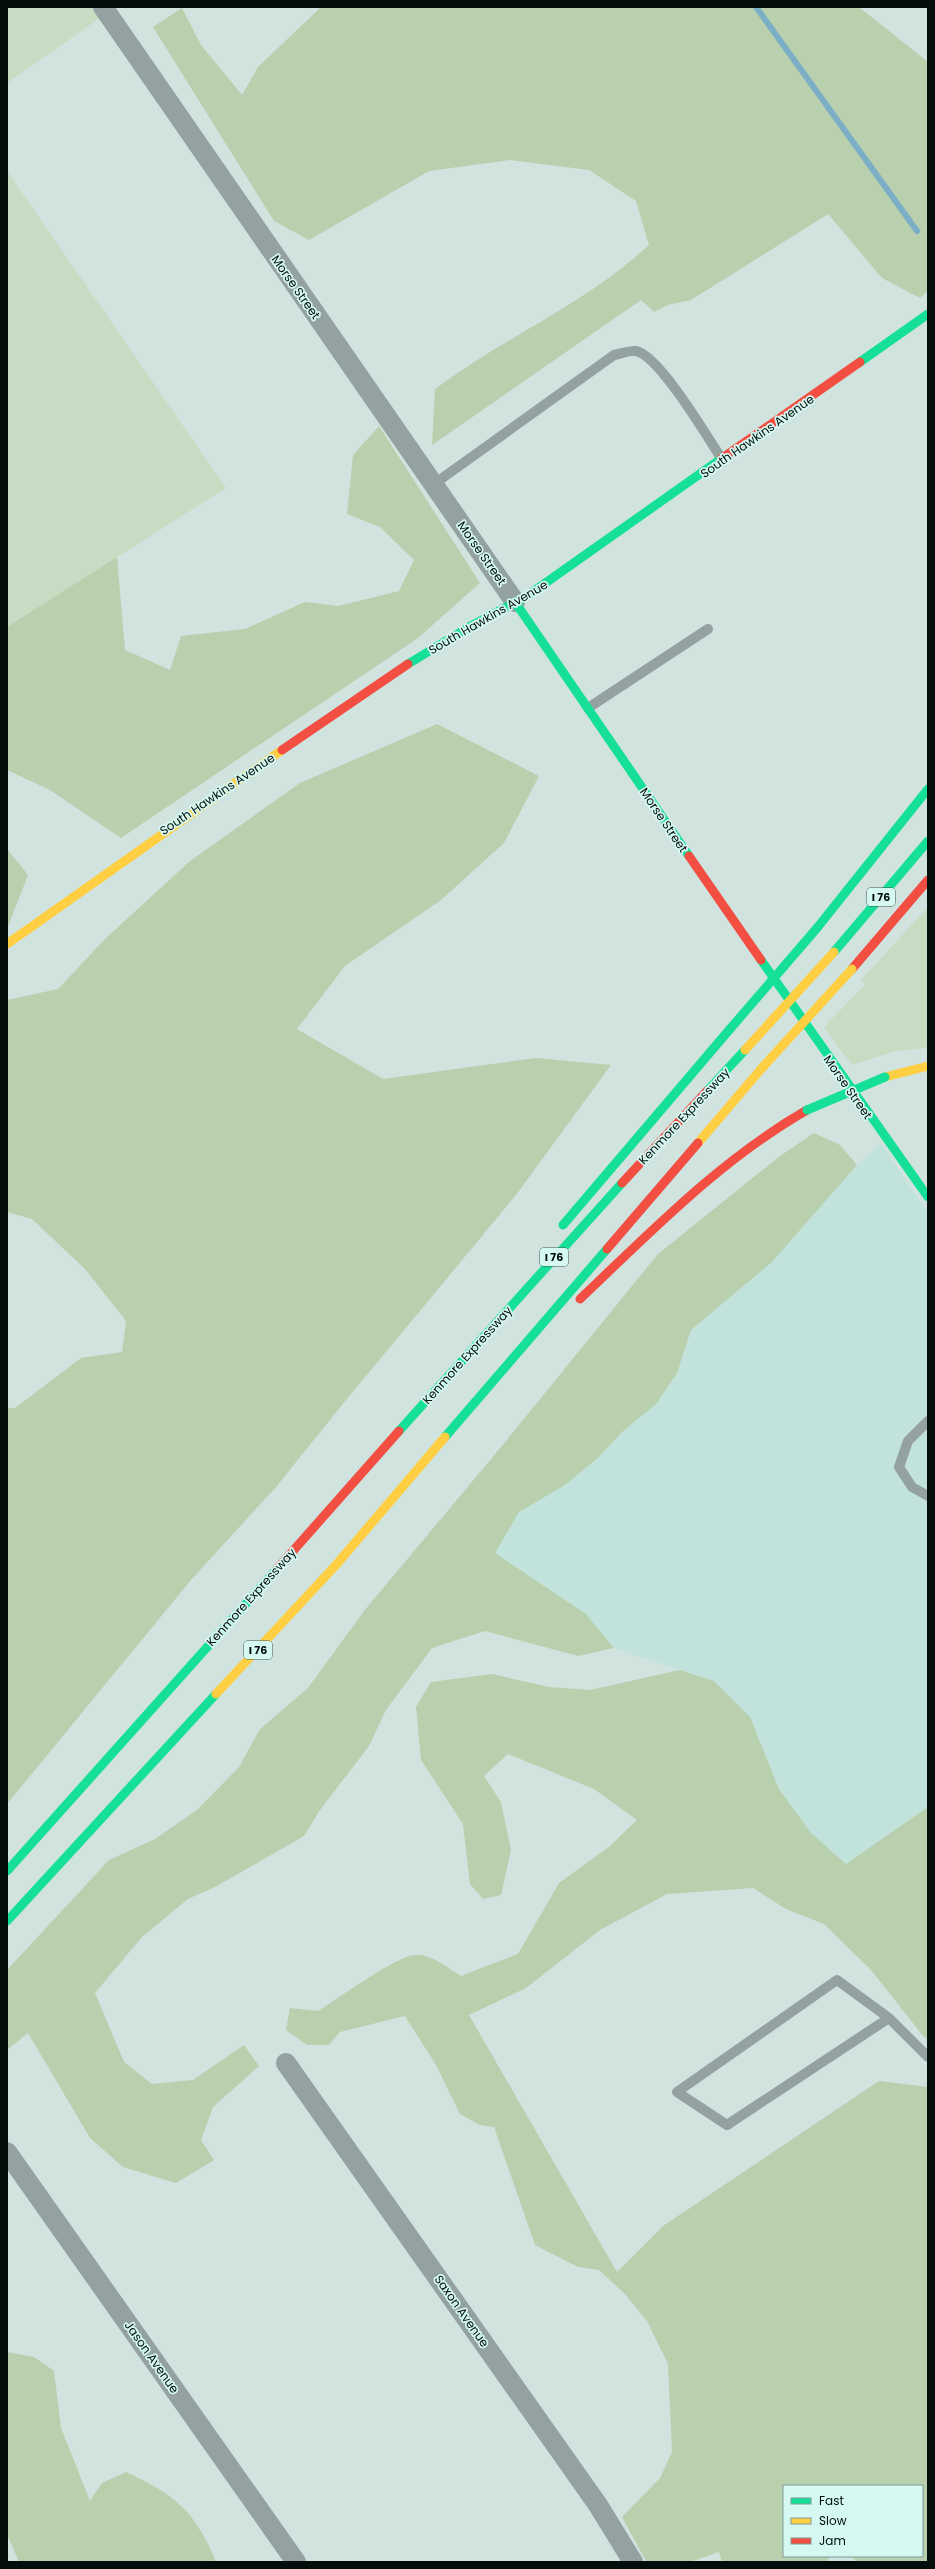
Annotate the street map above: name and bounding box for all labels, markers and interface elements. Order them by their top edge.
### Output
street label: Morse Street [268,252,324,322]
street label: South Hawkins Avenue [697,390,817,482]
street label: Morse Street [454,518,510,588]
street label: South Hawkins Avenue [425,576,551,658]
street label: South Hawkins Avenue [156,749,278,839]
street label: Morse Street [636,784,692,856]
road number: I 76 [867,888,895,906]
street label: Morse Street [820,1052,876,1122]
street label: Kenmore Expressway [635,1064,734,1168]
road number: I 76 [540,1248,568,1266]
street label: Kenmore Expressway [418,1302,516,1408]
street label: Kenmore Expressway [202,1544,300,1650]
road number: I 76 [244,1641,272,1659]
street label: Saxon Avenue [431,2272,493,2350]
street label: Jason Avenue [121,2318,183,2396]
legend [783,2485,923,2557]
text: Fast [819,2492,844,2509]
text: Slow [819,2512,847,2529]
text: Jam [819,2532,846,2549]

